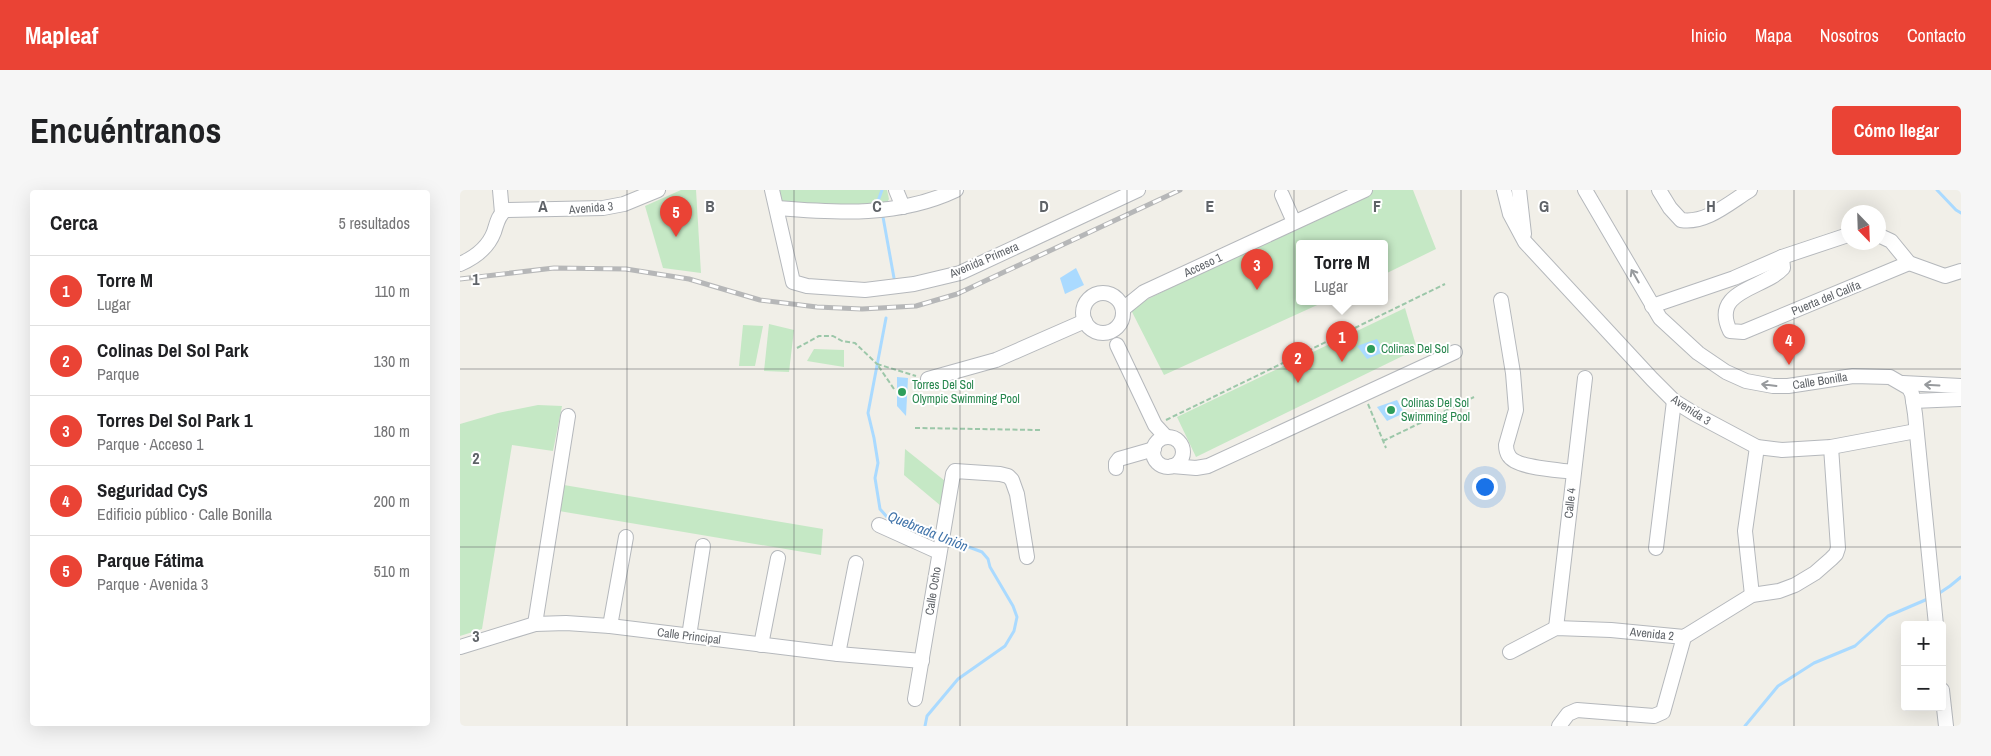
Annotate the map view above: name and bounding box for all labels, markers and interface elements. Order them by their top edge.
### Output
text: Mapleaf [25,19,98,51]
text: Inicio [1691,23,1727,48]
text: Mapa [1755,23,1792,48]
text: Nosotros [1820,23,1879,48]
text: Contacto [1907,23,1966,48]
button: Cómo llegar [1832,106,1961,155]
text: Encuéntranos [30,107,221,154]
text: A [538,195,548,217]
text: B [705,195,715,217]
text: C [872,195,882,217]
text: D [1039,195,1049,217]
text: E [1206,195,1215,217]
text: F [1373,195,1381,217]
text: G [1539,195,1549,217]
text: H [1706,195,1716,217]
pin: 5 [660,196,692,237]
street label: Avenida 3 [567,198,614,218]
north arrow [1841,205,1886,250]
text: Cerca [50,208,98,237]
text: 5 resultados [339,212,410,234]
street label: Avenida Primera [946,238,1022,282]
popup [1296,240,1388,305]
street label: Acceso 1 [1180,249,1225,281]
pin: 3 [1241,249,1273,290]
text: Torre M [1314,249,1370,275]
text: Torre M [97,267,153,293]
text: 1 [472,268,480,290]
one-way arrow [1630,269,1640,284]
text: Lugar [1314,275,1348,297]
street label: Puerta del Califa [1789,277,1863,319]
text: 1 [62,280,70,302]
text: 110 m [374,280,410,302]
text: Lugar [97,293,131,315]
pin: 1 [1326,321,1358,362]
pin: 4 [1773,324,1805,365]
text: Colinas Del Sol Park [97,337,249,363]
place label: Colinas Del Sol [1381,341,1449,357]
pin: 2 [1282,342,1314,383]
marker: Colinas Del Sol [1365,343,1377,355]
text: 2 [62,350,70,372]
text: 130 m [374,350,410,372]
text: Parque [97,363,139,385]
street label: Calle Bonilla [1791,369,1849,393]
place label: Torres Del Sol Olympic Swimming Pool [912,377,1020,407]
one-way arrow [1761,380,1777,390]
one-way arrow [1924,380,1940,389]
marker: Torres Del Sol Olympic Swimming Pool [896,386,908,398]
street label: Avenida 3 [1667,391,1714,429]
place label: Colinas Del Sol Swimming Pool [1401,395,1470,425]
marker: Colinas Del Sol Swimming Pool [1385,404,1397,416]
text: Torres Del Sol Park 1 [97,407,253,433]
text: 3 [62,420,70,442]
text: 180 m [374,420,410,442]
text: Parque · Acceso 1 [97,433,204,455]
text: 2 [472,447,480,469]
your location [1472,474,1498,500]
text: Seguridad CyS [97,477,208,503]
street label: Calle 4 [1560,486,1580,519]
text: 4 [62,490,70,512]
text: 200 m [374,490,410,512]
text: Edificio público · Calle Bonilla [97,503,272,525]
water label: Quebrada Unión [885,507,971,555]
text: Parque Fátima [97,547,204,573]
text: 5 [62,560,70,582]
text: 510 m [374,560,410,582]
street label: Calle Ocho [921,566,945,616]
text: Parque · Avenida 3 [97,573,208,595]
map controls [1901,621,1946,711]
button: + [1901,621,1946,666]
street label: Calle Principal [656,624,722,648]
street label: Avenida 2 [1628,624,1675,644]
text: 3 [472,625,480,647]
button: − [1901,666,1946,711]

